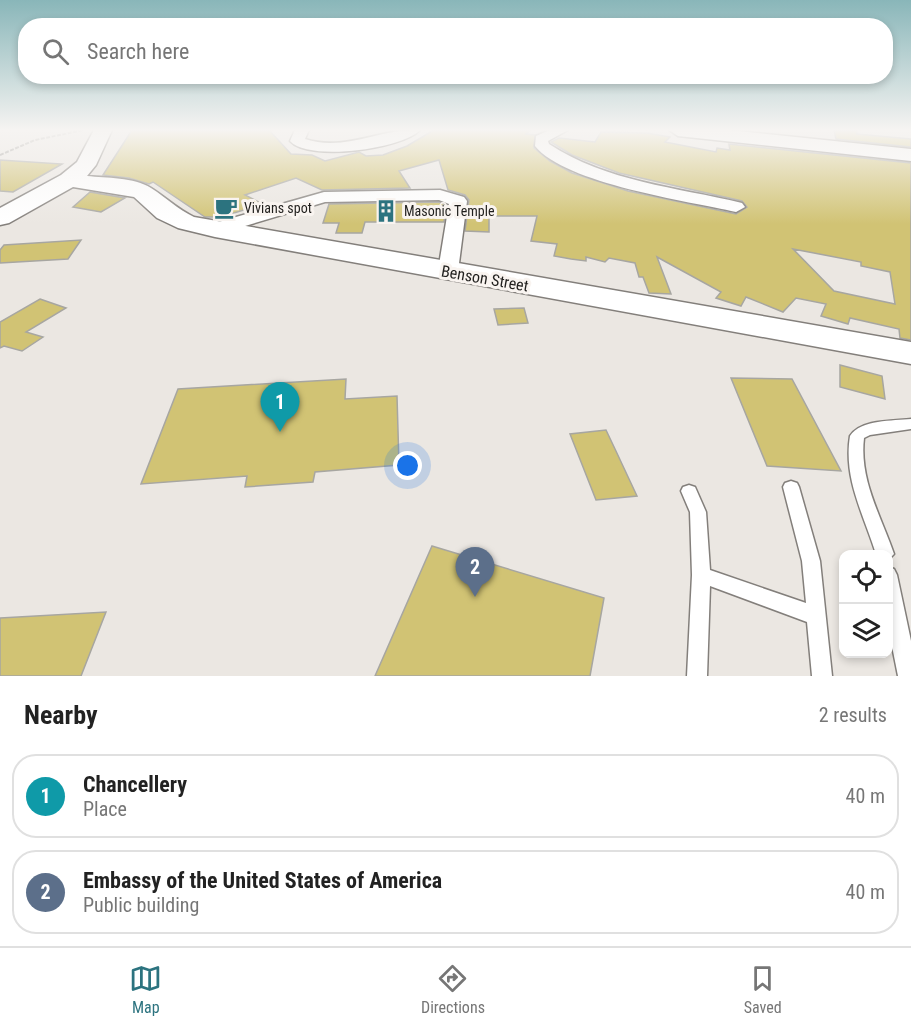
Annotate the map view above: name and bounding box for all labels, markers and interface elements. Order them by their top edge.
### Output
search box [18,18,893,84]
icon: search [39,35,72,68]
text: Search here [87,39,189,64]
cafe icon: Vivians spot [213,195,239,221]
building icon: Masonic Temple [373,198,399,224]
place label: Vivians spot [244,200,312,216]
place label: Masonic Temple [404,203,495,219]
street label: Benson Street [440,261,530,296]
pin: 1 [260,382,300,432]
your location [393,451,422,480]
pin: 2 [456,548,494,597]
map controls [839,550,893,658]
button: locate [839,550,893,604]
button: layers [839,604,893,658]
text: Nearby [24,700,98,730]
text: 2 results [819,703,887,727]
text: Chancellery [83,772,187,797]
text: 1 [40,784,51,808]
text: 40 m [846,784,885,808]
text: Place [83,797,127,821]
text: Embassy of the United States of America [83,868,442,893]
text: 2 [40,880,51,904]
text: 40 m [846,880,885,904]
text: Public building [83,893,199,917]
tab: Map [129,962,162,1017]
tab: Directions [421,962,485,1017]
tab: Saved [744,962,782,1017]

